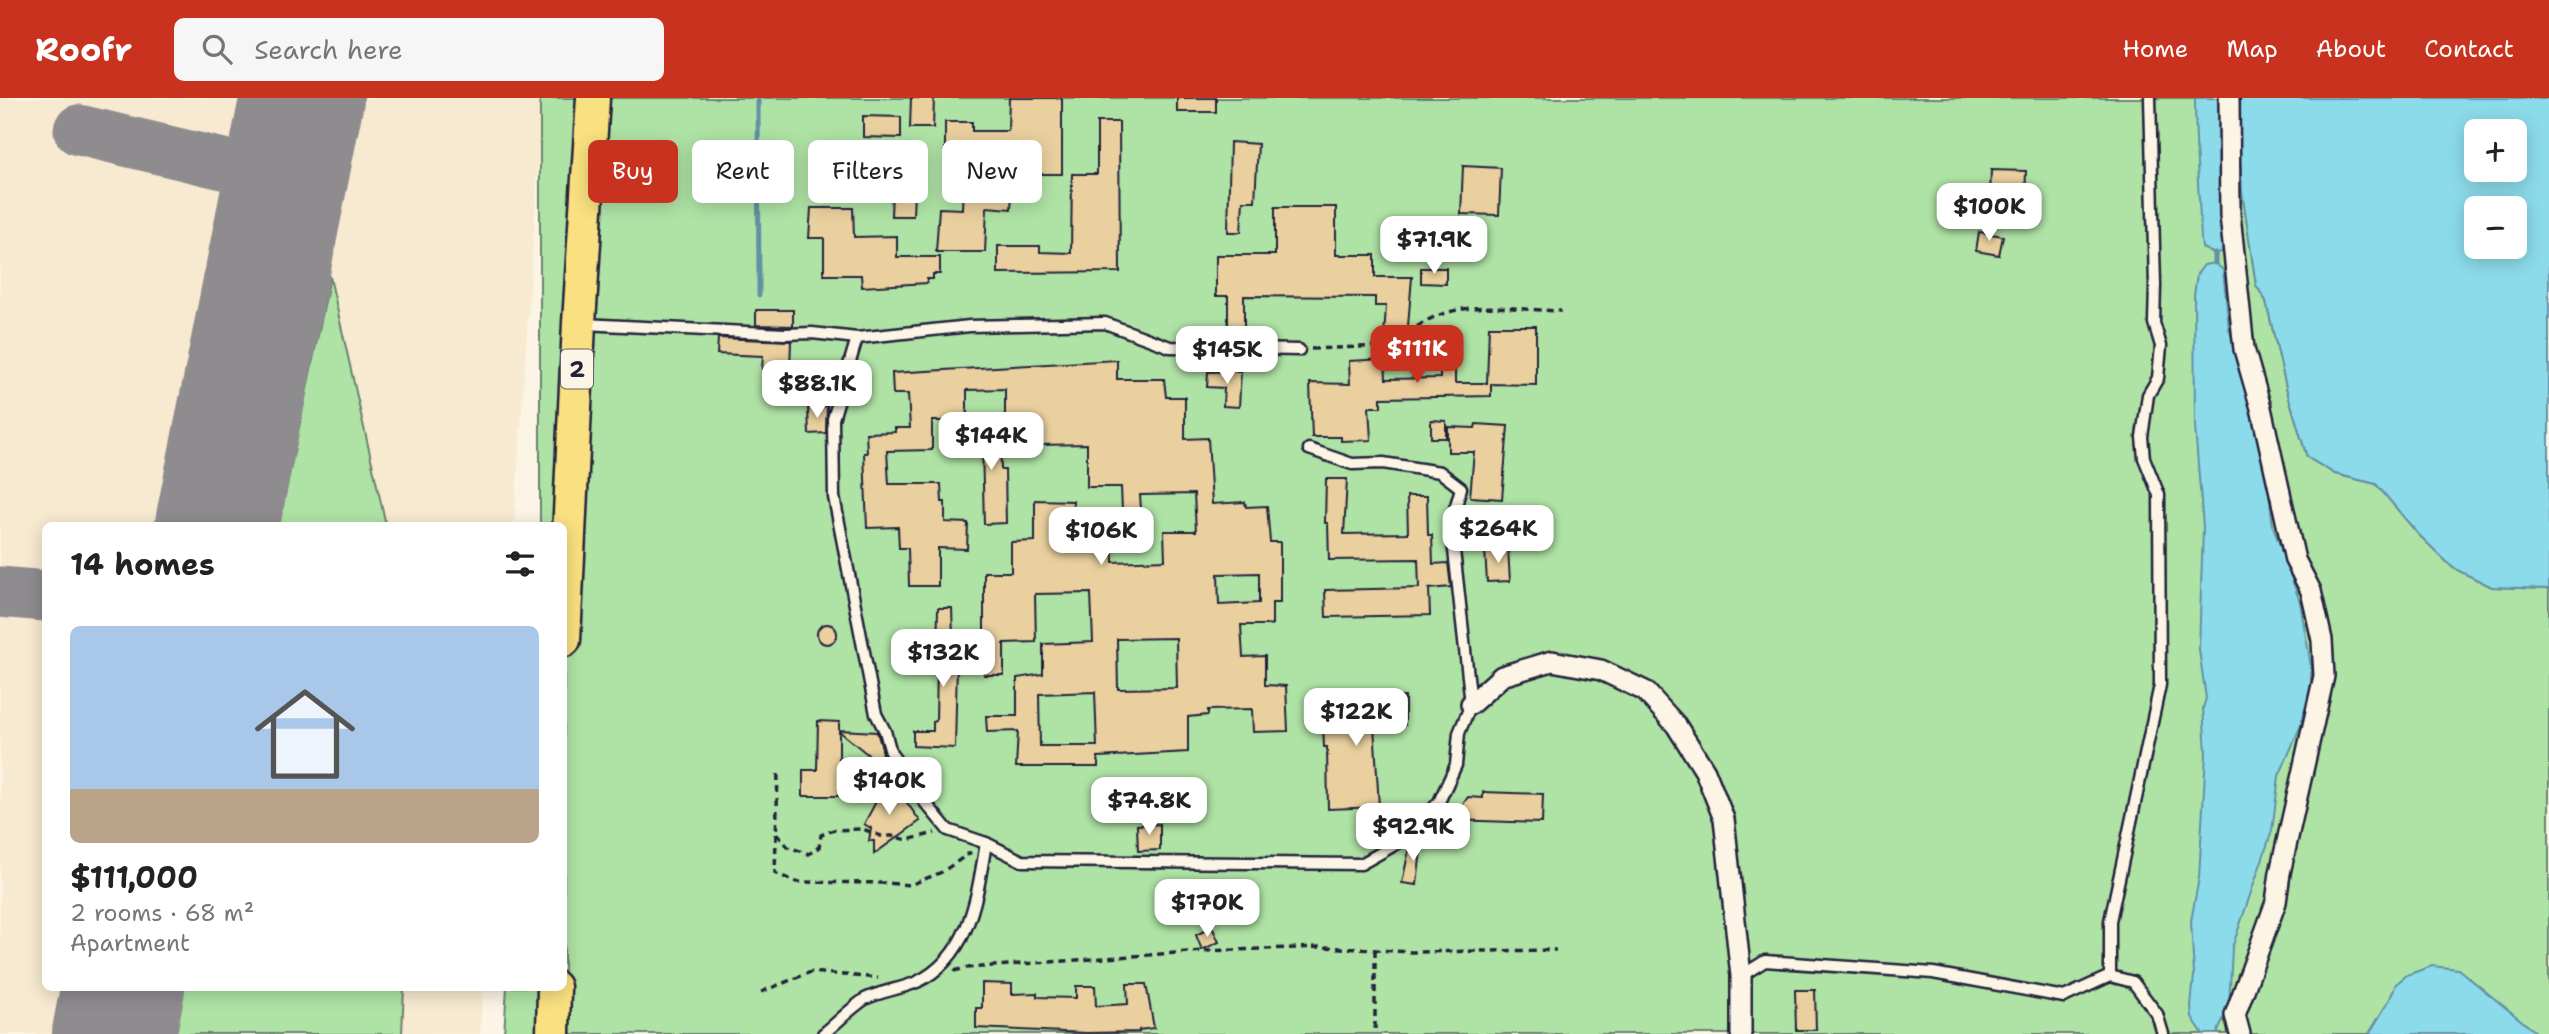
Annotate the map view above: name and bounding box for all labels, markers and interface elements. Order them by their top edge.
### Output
search box [174,18,664,81]
text: Roofr [35,27,132,72]
icon: search [198,30,236,68]
text: Search here [254,32,403,67]
text: Home [2122,33,2188,65]
text: Map [2226,33,2278,65]
text: About [2316,33,2386,65]
text: Contact [2424,33,2514,65]
map controls [2464,119,2527,259]
button: + [2464,119,2527,182]
chip: Buy [588,140,678,203]
chip: Rent [692,140,794,203]
chip: Filters [808,140,928,203]
chip: New [942,140,1042,203]
pin: $100K [1940,184,2038,243]
text: $100K [1953,191,2025,221]
button: − [2464,196,2527,259]
pin: $71.9K [1377,216,1491,276]
text: $71.9K [1396,224,1472,254]
pin: $111K [1368,326,1466,385]
pin: $145K [1178,327,1276,386]
text: $111K [1387,333,1447,363]
text: $145K [1192,334,1262,364]
road number: 2 [561,350,593,388]
pin: $88.1K [760,360,874,420]
text: $88.1K [778,368,856,398]
pin: $144K [942,412,1040,472]
text: $144K [955,420,1027,450]
pin: $264K [1449,505,1547,565]
pin: $106K [1052,508,1150,567]
text: $264K [1459,513,1537,543]
text: $106K [1065,515,1137,545]
text: 14 homes [70,544,215,585]
icon: filters [501,545,539,583]
pin: $132K [894,630,992,689]
text: $132K [907,637,979,667]
icon: home [242,671,368,797]
pin: $122K [1307,688,1405,748]
text: $122K [1320,696,1392,726]
pin: $140K [840,758,938,817]
text: $140K [853,765,925,795]
pin: $74.8K [1092,778,1206,837]
text: $74.8K [1107,785,1191,815]
pin: $92.9K [1356,804,1470,863]
text: $92.9K [1372,811,1454,841]
text: $111,000 [70,857,198,898]
pin: $170K [1158,880,1256,939]
text: $170K [1171,887,1243,917]
text: 2 rooms · 68 m² [70,898,254,928]
text: Apartment [70,928,190,958]

